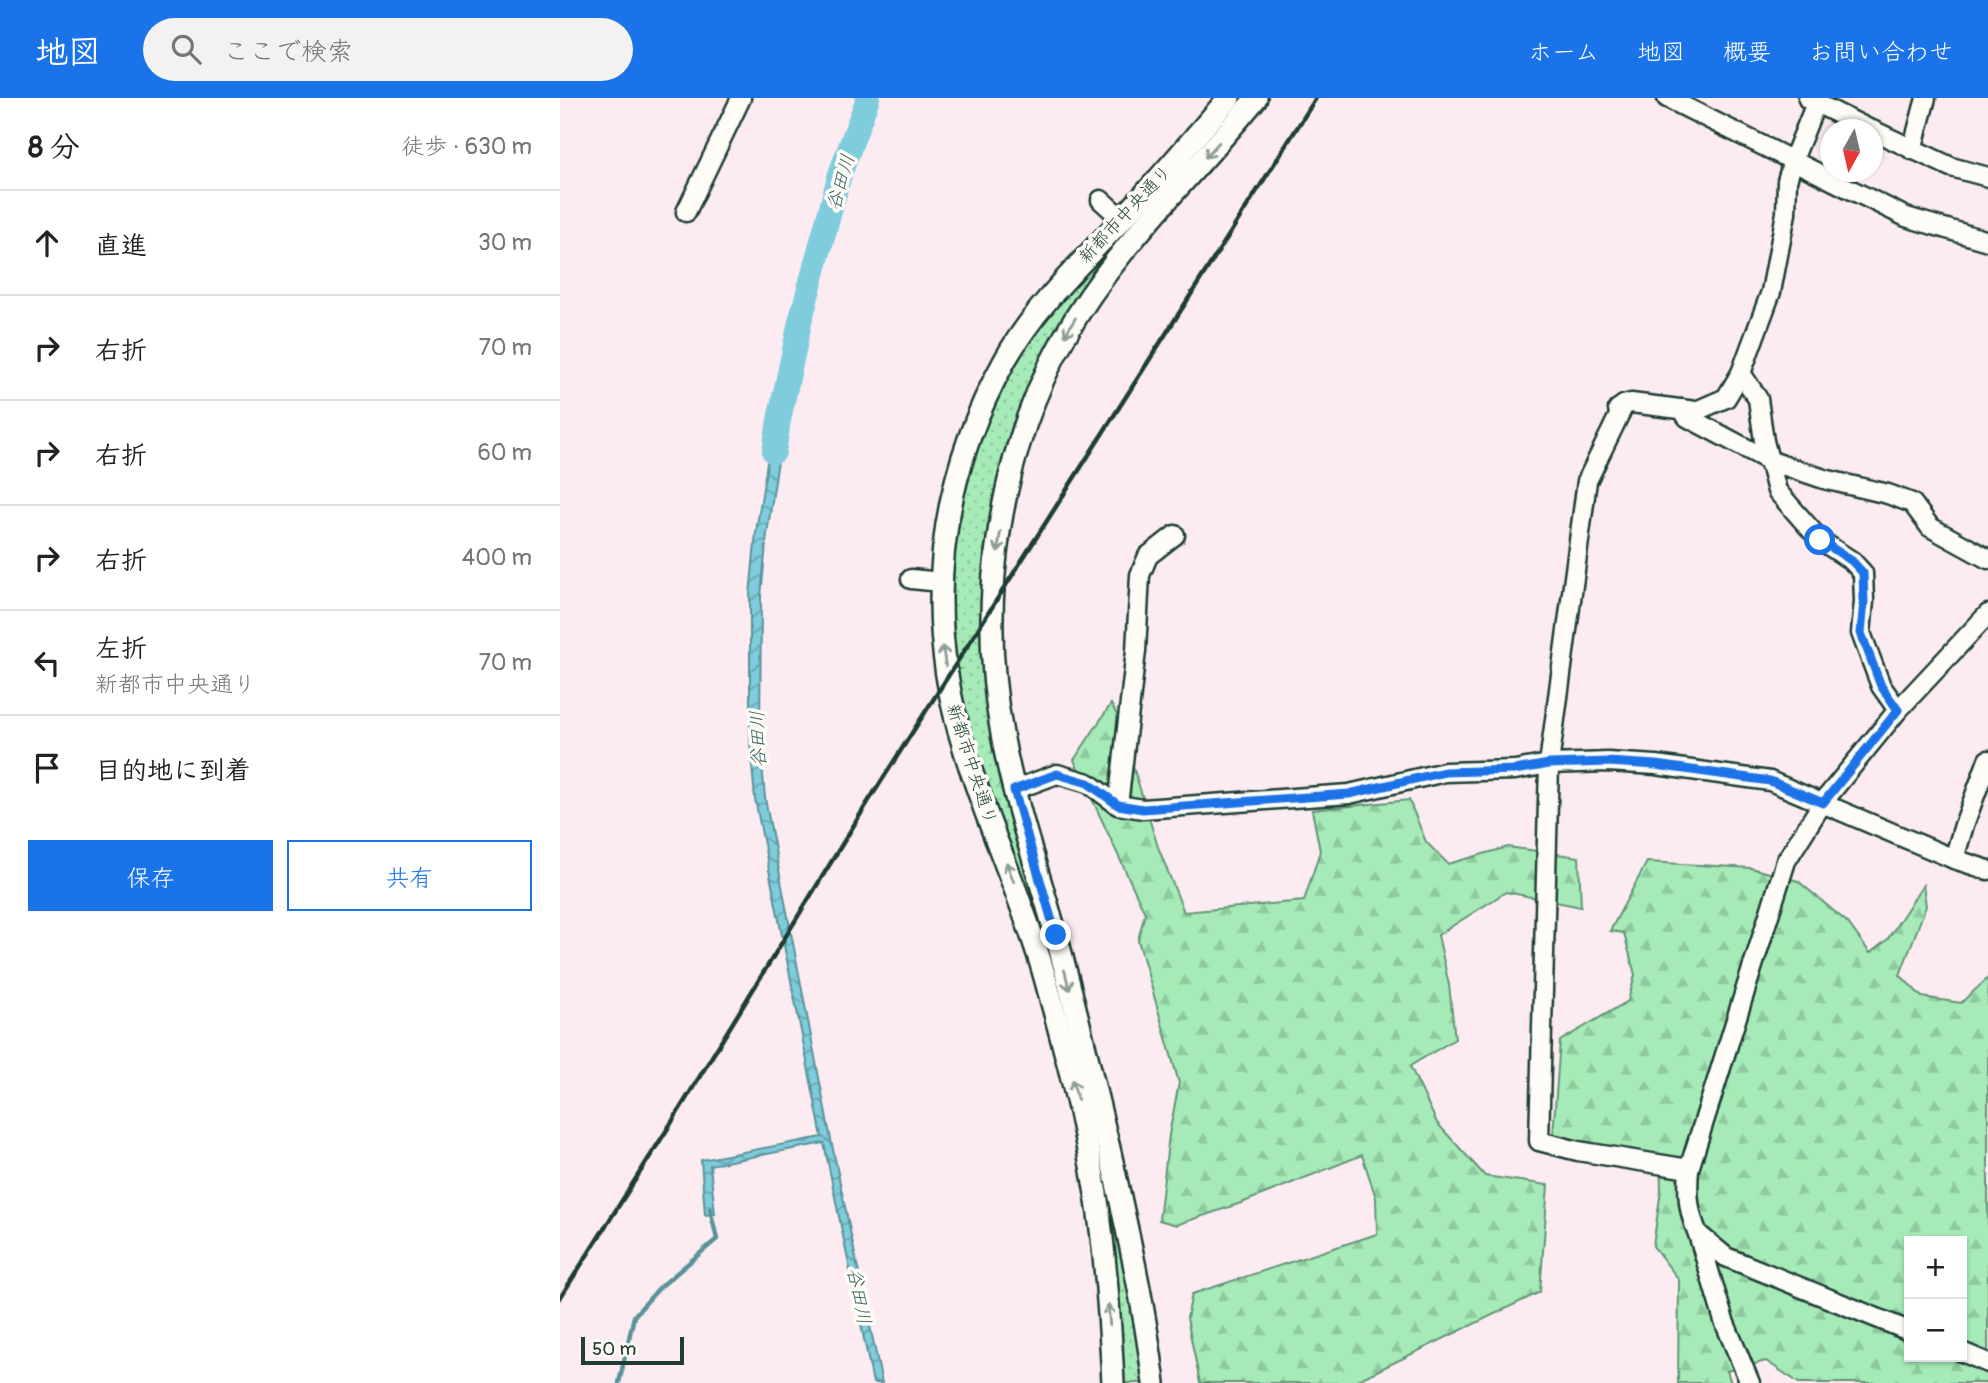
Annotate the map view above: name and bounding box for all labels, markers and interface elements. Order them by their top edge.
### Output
search box [143,18,633,81]
icon: search [167,30,205,68]
text: 地図 [35,32,101,73]
text: ここで検索 [223,36,353,68]
text: ホーム [1528,38,1599,67]
text: 地図 [1637,38,1685,67]
text: 概要 [1723,38,1771,67]
text: お問い合わせ [1809,38,1953,67]
north arrow [1820,119,1883,182]
text: 8 分 [28,129,80,166]
text: 徒歩 · 630 m [401,132,532,161]
one-way arrow [1204,141,1220,159]
water label: 谷田川 [822,152,860,213]
street label: 新都市中央通り [1074,160,1177,268]
icon: ahead [28,224,66,262]
text: 30 m [478,228,532,257]
text: 直進 [95,230,147,262]
one-way arrow [1063,317,1077,337]
icon: right [28,329,66,367]
text: 70 m [479,333,532,362]
text: 右折 [95,335,147,367]
icon: right [28,434,66,472]
text: 60 m [477,438,532,467]
text: 右折 [95,440,147,472]
route start [1804,524,1835,555]
one-way arrow [992,530,1005,552]
icon: right [28,539,66,577]
text: 400 m [462,543,532,572]
text: 右折 [95,545,147,577]
text: 左折 [95,633,147,665]
icon: left [28,644,66,682]
one-way arrow [937,645,950,667]
text: 70 m [479,648,532,677]
text: 新都市中央通り [95,670,256,699]
street label: 新都市中央通り [941,701,1002,828]
water label: 谷田川 [745,710,771,768]
icon: arrive [28,749,66,787]
text: 目的地に到着 [95,755,251,787]
button: 保存 [28,840,273,911]
button: 共有 [287,840,532,911]
one-way arrow [1002,862,1015,884]
route end [1040,919,1071,950]
one-way arrow [1061,968,1074,991]
one-way arrow [1068,1079,1081,1102]
map controls [1904,1236,1967,1362]
button: + [1904,1236,1967,1299]
water label: 谷田川 [842,1266,876,1326]
button: − [1904,1299,1967,1362]
one-way arrow [1102,1304,1115,1327]
scale bar [581,1334,684,1366]
text: 50 m [592,1337,636,1361]

